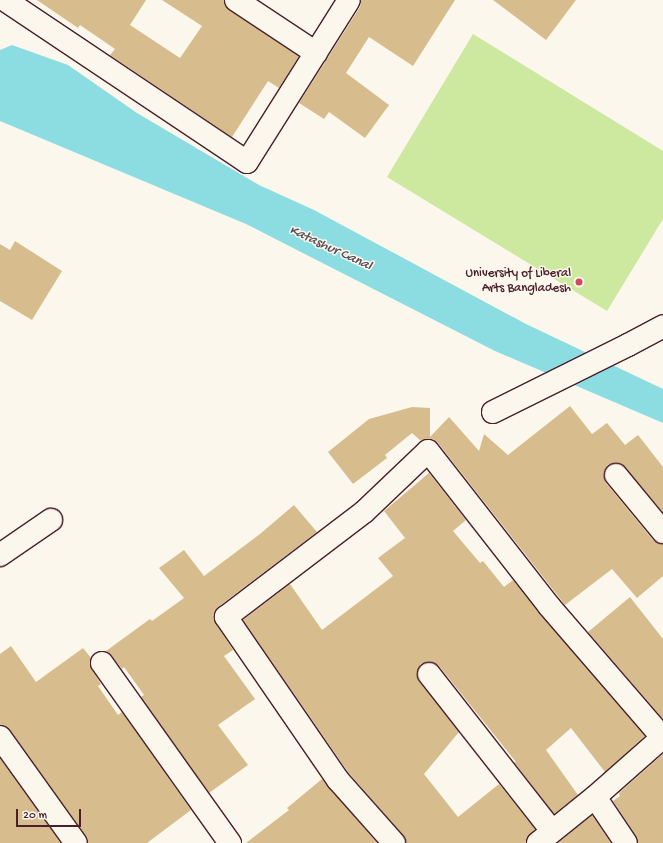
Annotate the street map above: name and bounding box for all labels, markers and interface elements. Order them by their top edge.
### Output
water label: Katashur Canal [286,223,374,275]
place label: University of Liberal Arts Bangladesh [465,267,571,298]
marker: University of Liberal Arts Bangladesh [574,277,584,287]
scale bar [18,801,83,827]
text: 20 m [23,809,47,823]

